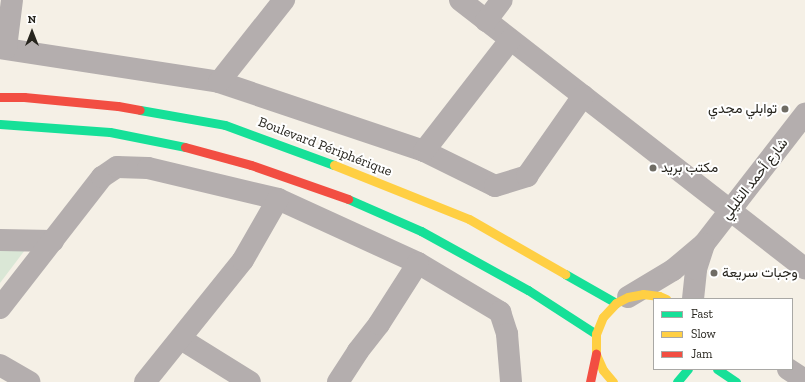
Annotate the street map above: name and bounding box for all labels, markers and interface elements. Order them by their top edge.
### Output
north arrow [12,12,52,52]
text: N [28,13,36,26]
place label: توابلي مجدي [708,101,777,117]
marker: توابلي مجدي [780,104,790,114]
street label: Boulevard Périphérique [256,114,394,180]
street label: شارع أحمد التليلي [718,135,792,223]
place label: مكتب بريد [661,160,718,176]
marker: مكتب بريد [648,163,658,173]
place label: وجبات سريعة [722,265,798,281]
marker: وجبات سريعة [709,268,719,278]
legend [653,298,793,370]
text: Fast [691,307,713,321]
text: Slow [691,327,716,341]
text: Jam [691,347,712,361]

